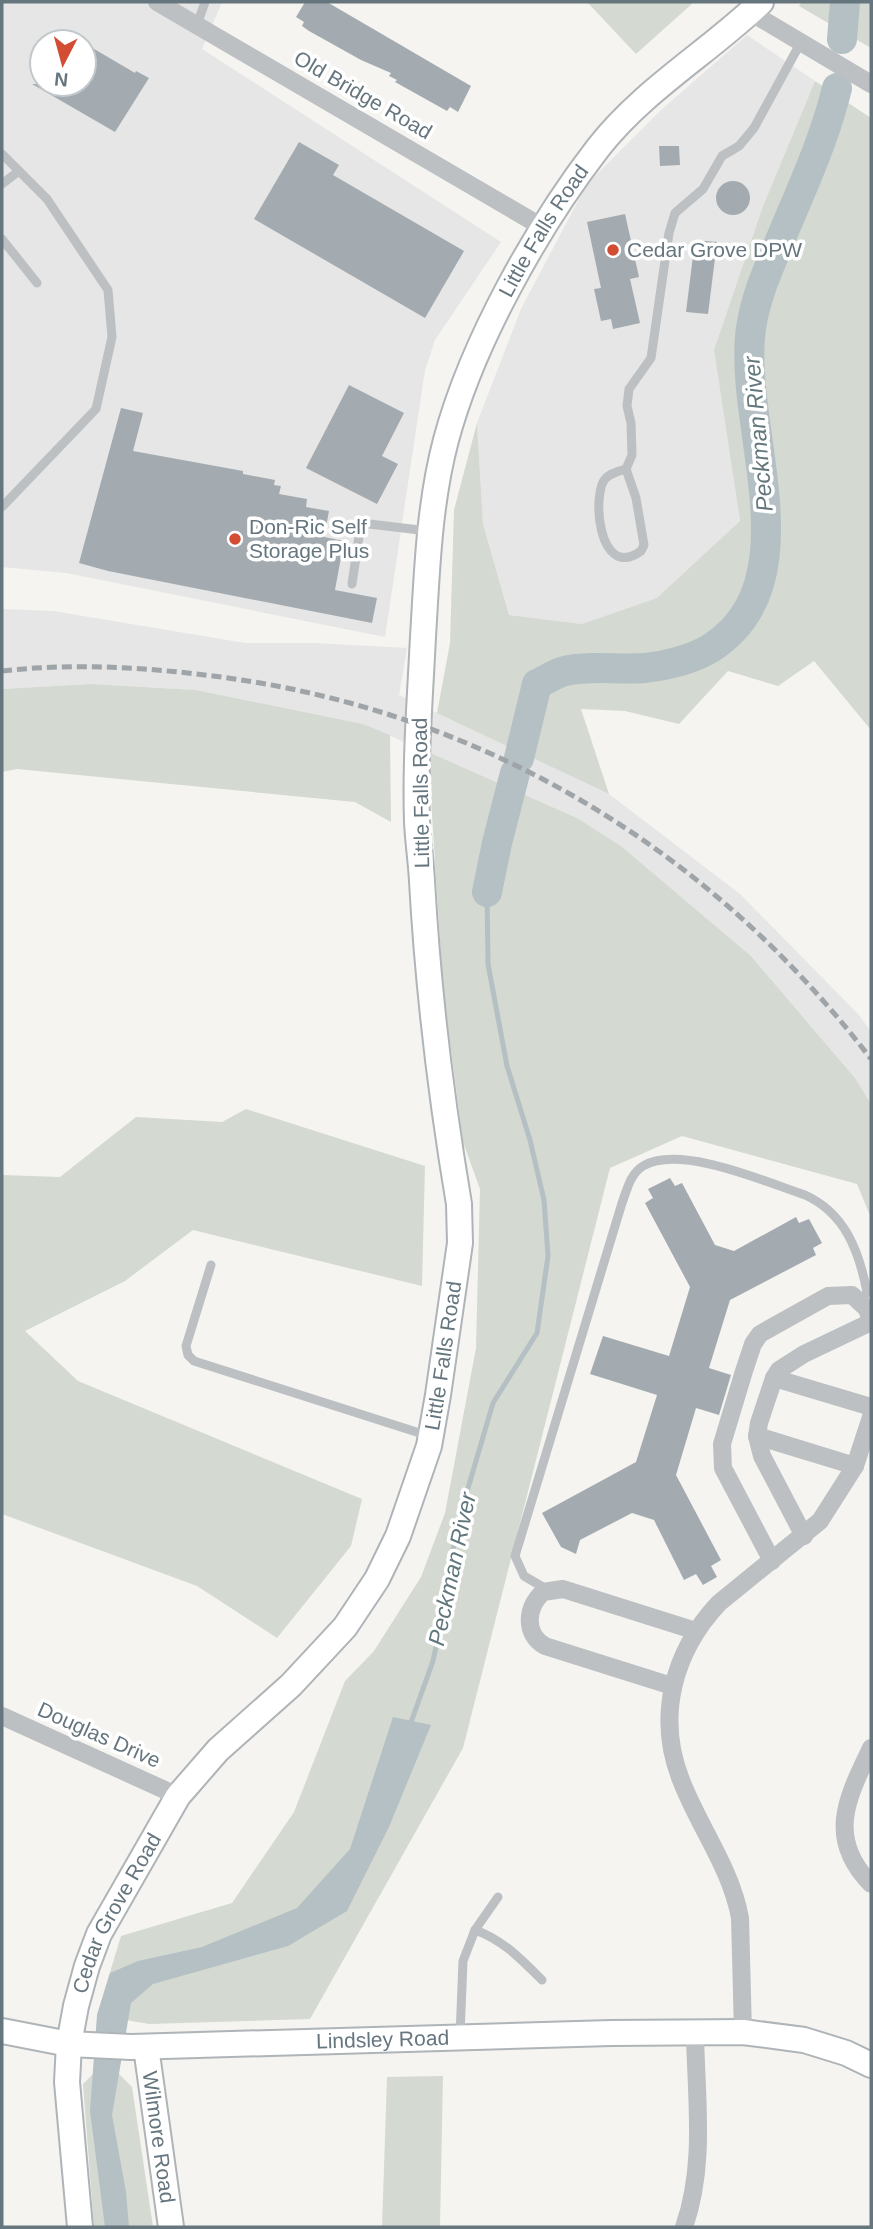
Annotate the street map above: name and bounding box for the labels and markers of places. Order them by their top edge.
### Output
place label: Cedar Grove DPW [627,238,802,261]
marker: Cedar Grove DPW [605,242,621,258]
place label: Don-Ric Self Storage Plus [249,515,369,562]
marker: Don-Ric Self Storage Plus [227,531,243,547]

